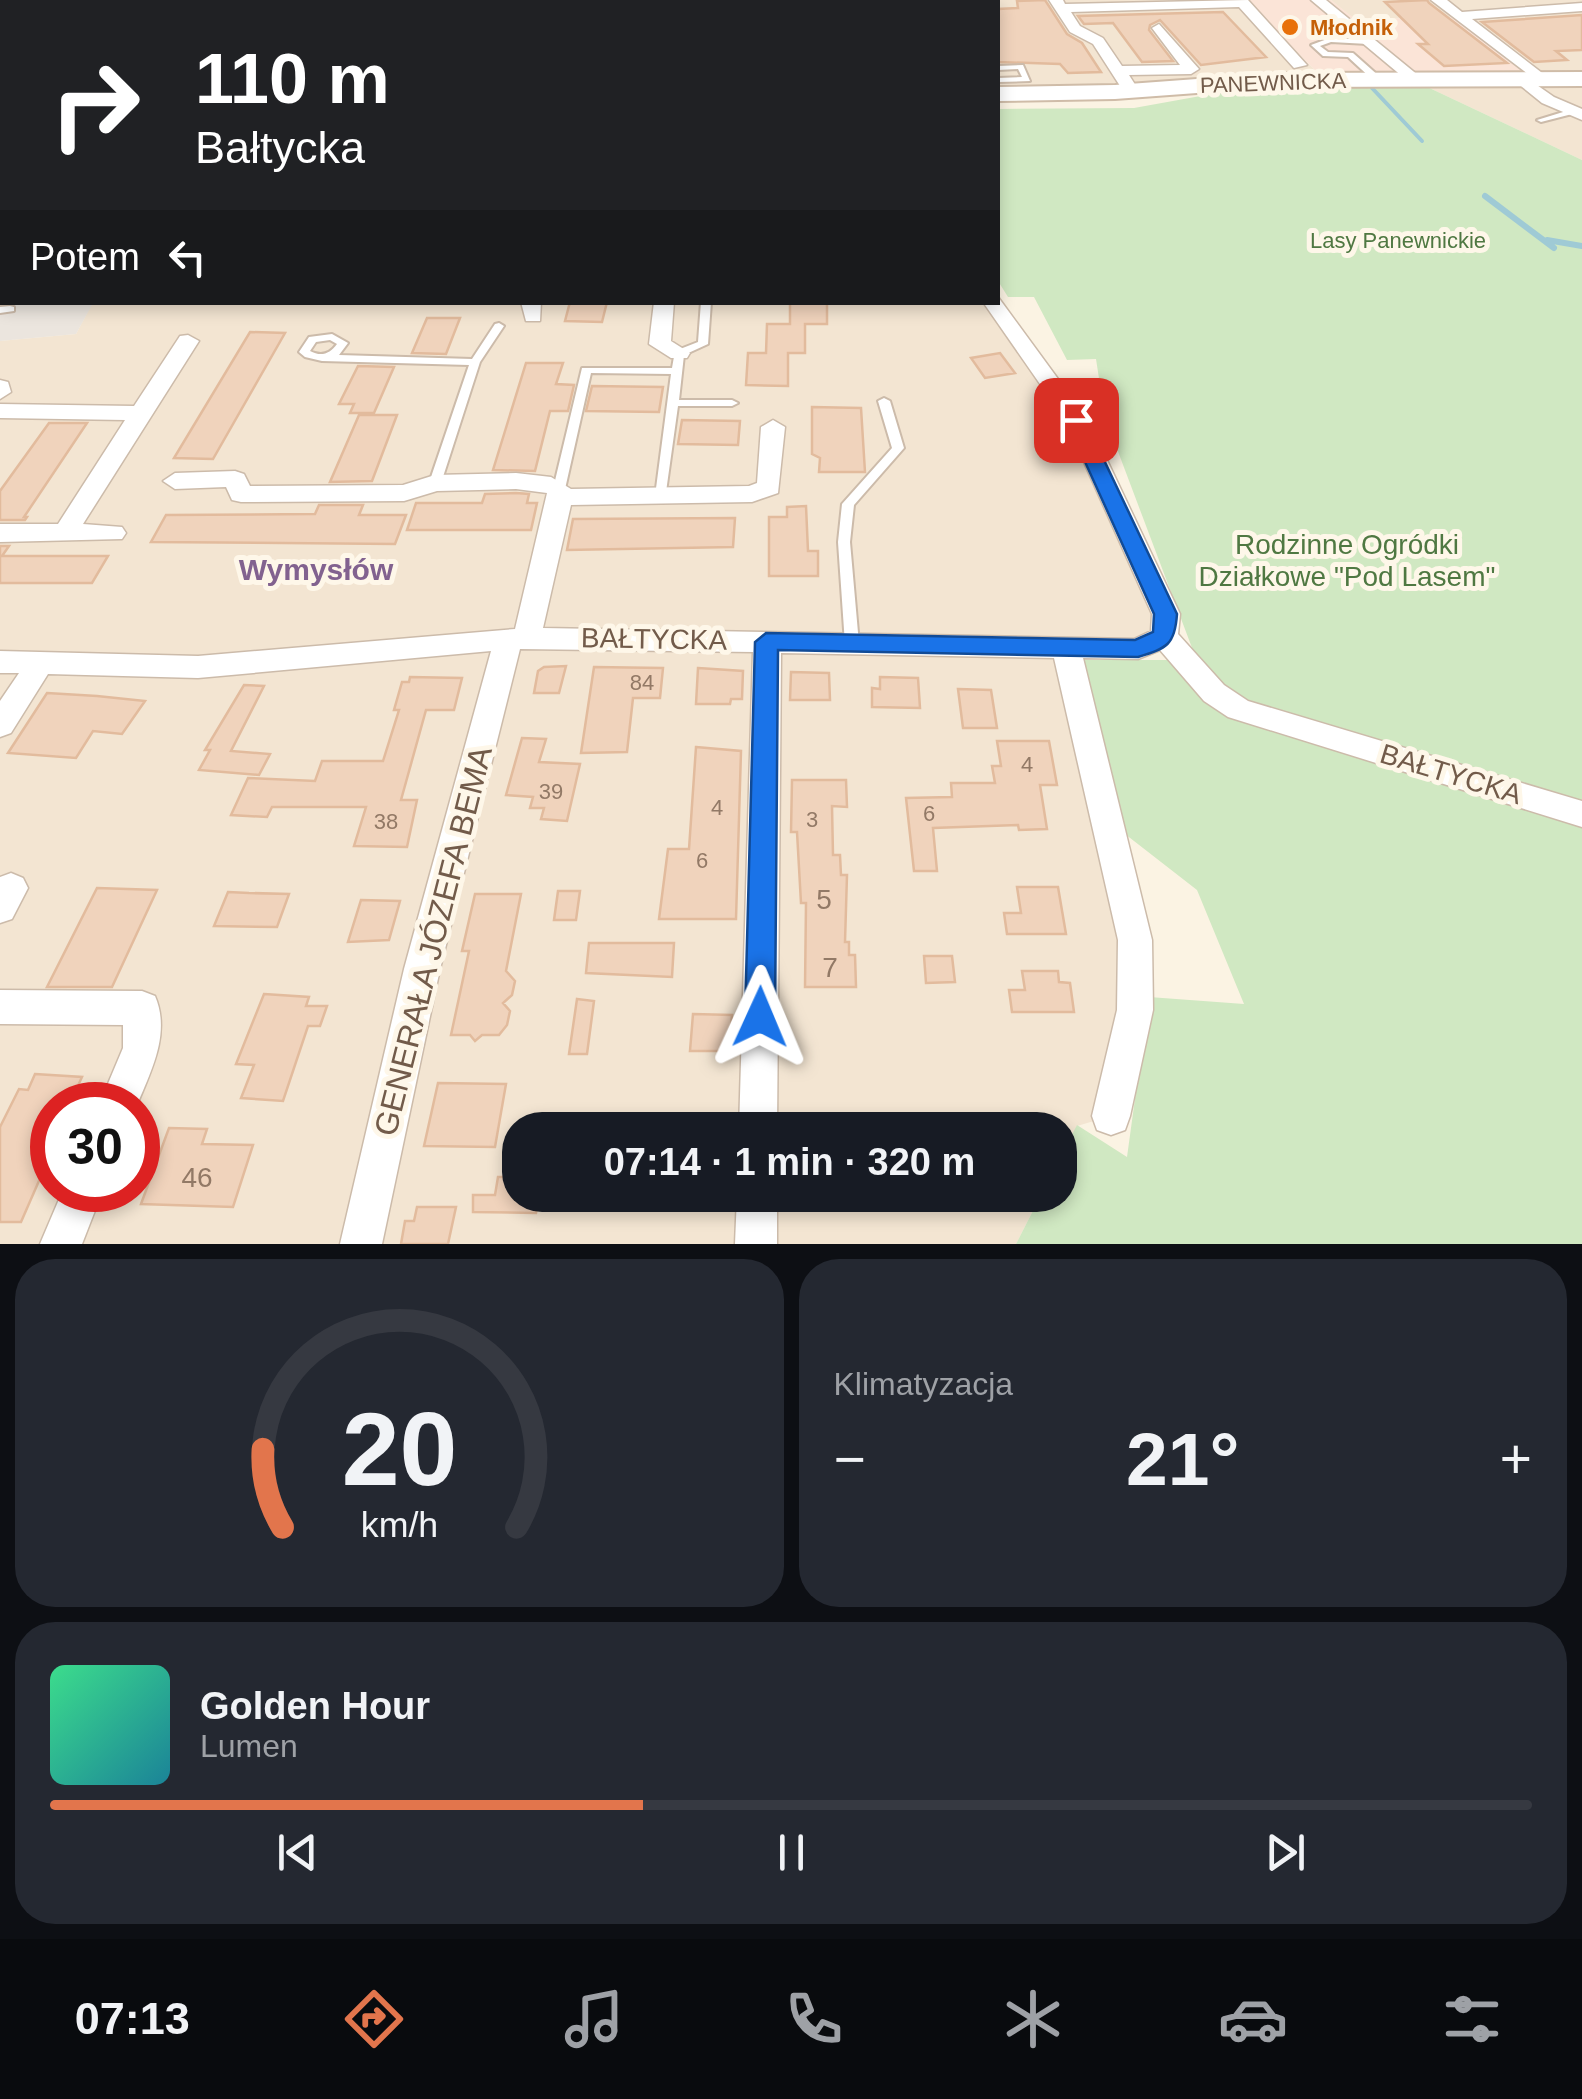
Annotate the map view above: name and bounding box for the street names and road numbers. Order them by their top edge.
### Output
street label: PANEWNICKA [1199,68,1347,98]
street label: BAŁTYCKA [581,622,728,656]
street label: BAŁTYCKA [1377,738,1526,810]
street label: GENERAŁA JÓZEFA BEMA [367,742,499,1139]

